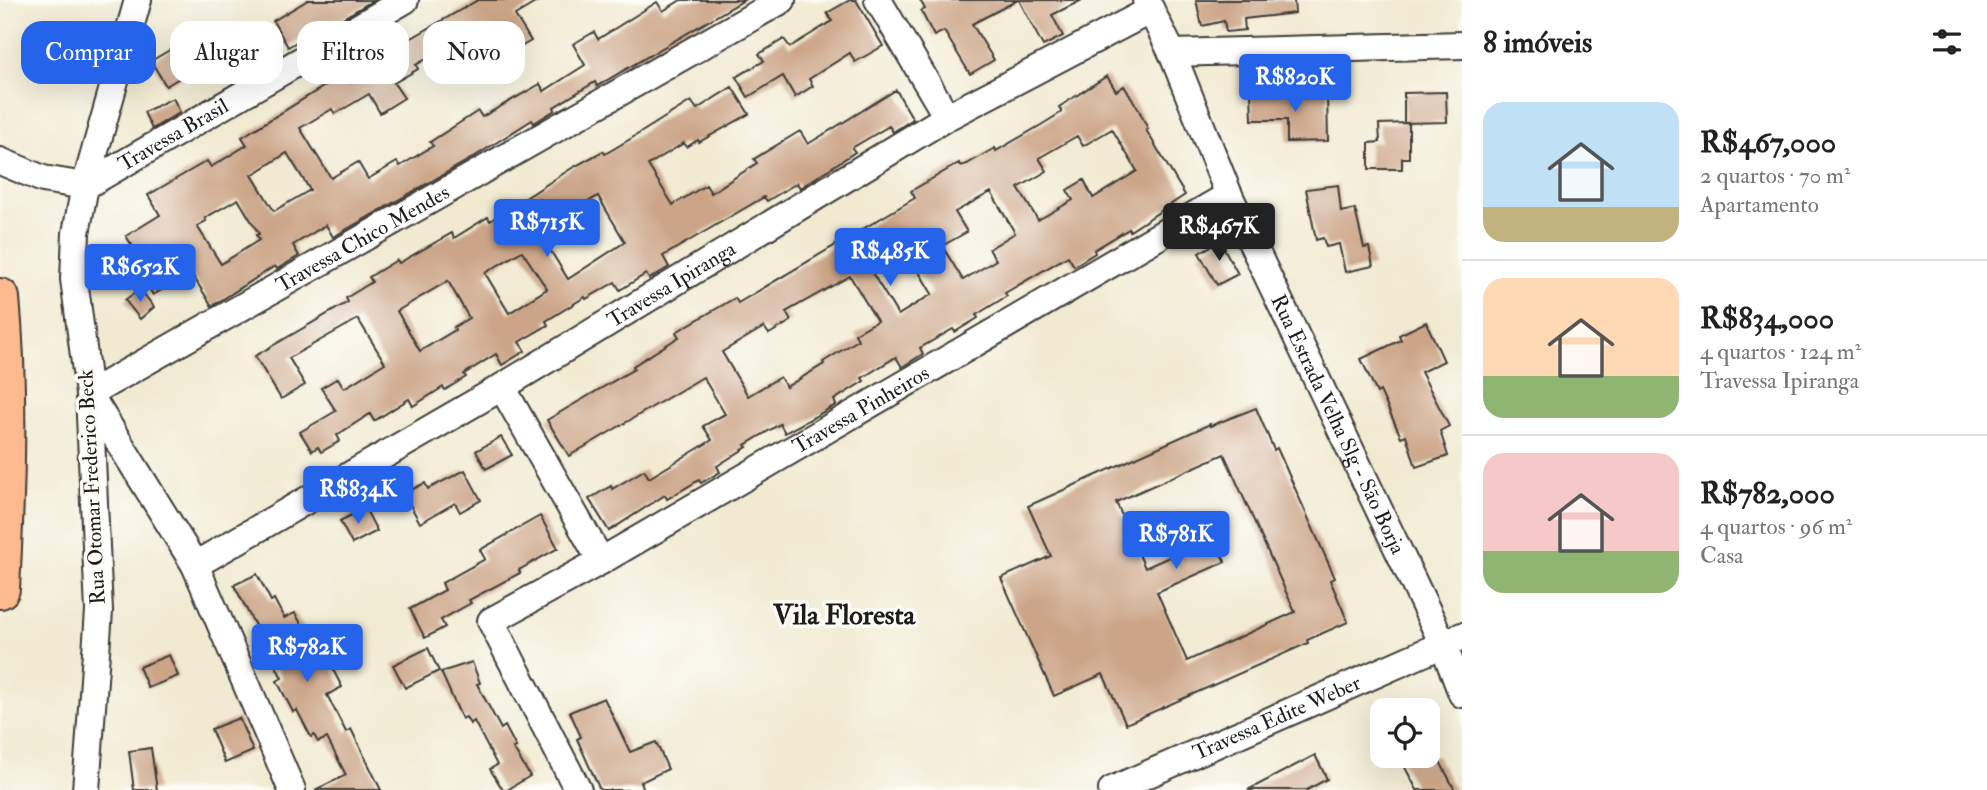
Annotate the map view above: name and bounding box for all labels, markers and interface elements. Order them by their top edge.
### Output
chip: Comprar [21,21,156,84]
chip: Alugar [170,21,283,84]
chip: Filtros [297,21,409,84]
chip: Novo [423,21,525,84]
icon: filters [1928,23,1966,61]
text: 8 imóveis [1483,24,1592,61]
pin: R$820K [1238,54,1352,114]
text: R$820K [1255,62,1335,91]
street label: Travessa Brasil [113,92,234,177]
text: R$467,000 [1700,124,1836,161]
icon: home [1539,130,1623,214]
text: 2 quartos · 70 m² [1700,161,1850,190]
street label: Travessa Chico Mendes [271,178,454,298]
text: Apartamento [1700,190,1819,219]
pin: R$715K [490,200,604,259]
pin: R$467K [1162,204,1276,263]
text: R$715K [510,207,584,236]
text: R$467K [1179,211,1259,240]
pin: R$485K [833,229,947,288]
street label: Travessa Ipiranga [602,235,741,333]
text: R$485K [851,236,929,265]
pin: R$652K [83,244,197,304]
text: R$652K [101,252,179,281]
street label: Rua Estrada Velha Slg - São Borja [1265,290,1412,559]
text: R$834,000 [1700,300,1834,337]
icon: home [1539,306,1623,390]
text: 4 quartos · 124 m² [1700,337,1861,366]
street label: Travessa Pinheiros [788,359,934,460]
text: Travessa Ipiranga [1700,366,1859,395]
street label: Rua Otomar Frederico Beck [72,369,112,605]
pin: R$834K [301,466,415,526]
text: R$834K [319,474,397,503]
text: R$782,000 [1700,475,1835,512]
icon: home [1539,481,1623,565]
pin: R$781K [1119,512,1233,571]
text: 4 quartos · 96 m² [1700,512,1852,541]
text: R$781K [1138,519,1214,548]
text: Casa [1700,541,1744,570]
district label: Vila Floresta [772,598,917,633]
pin: R$782K [250,624,364,684]
text: R$782K [268,632,346,661]
street label: Travessa Edite Weber [1189,669,1365,766]
map controls [1370,698,1440,768]
button: locate [1370,698,1440,768]

